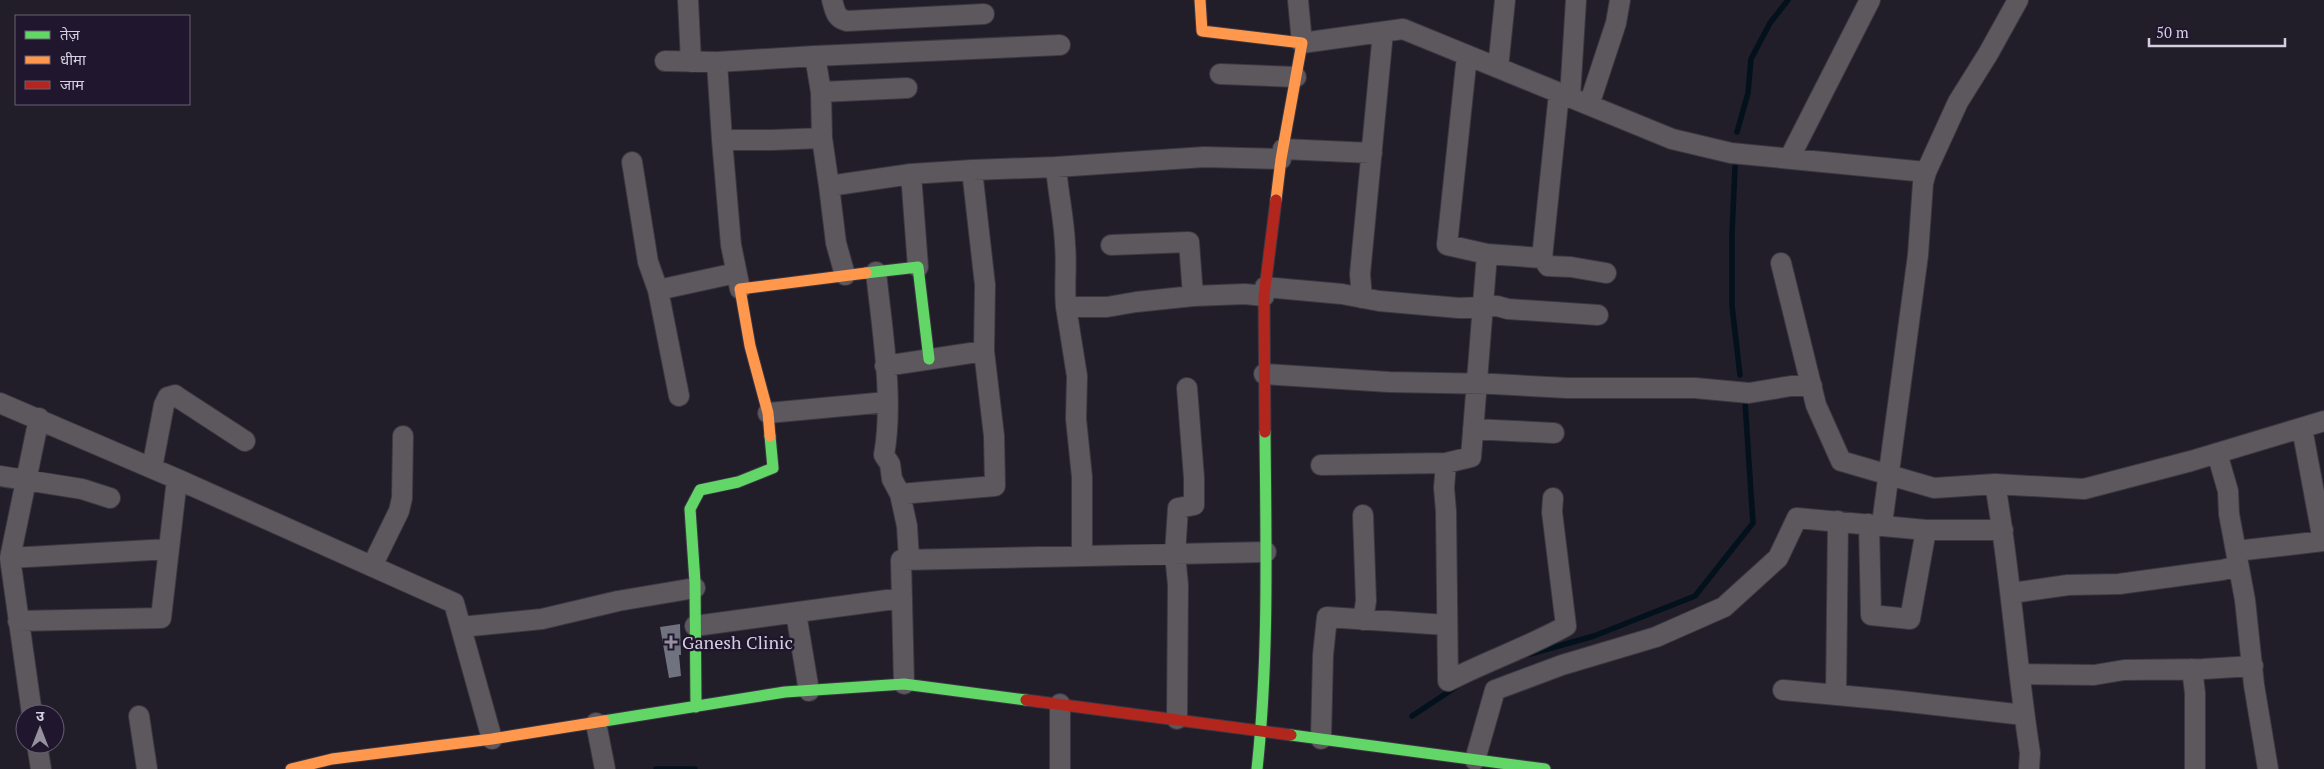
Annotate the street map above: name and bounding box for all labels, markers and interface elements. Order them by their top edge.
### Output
legend [15,15,190,105]
scale bar [2149,15,2285,47]
text: 50 m [2156,22,2189,42]
text: तेज़ [60,24,81,44]
text: धीमा [60,49,87,69]
text: जाम [60,74,85,94]
place label: Ganesh Clinic [682,630,793,654]
marker: Ganesh Clinic [664,635,678,649]
north arrow [15,704,65,754]
text: उ [36,706,45,725]

